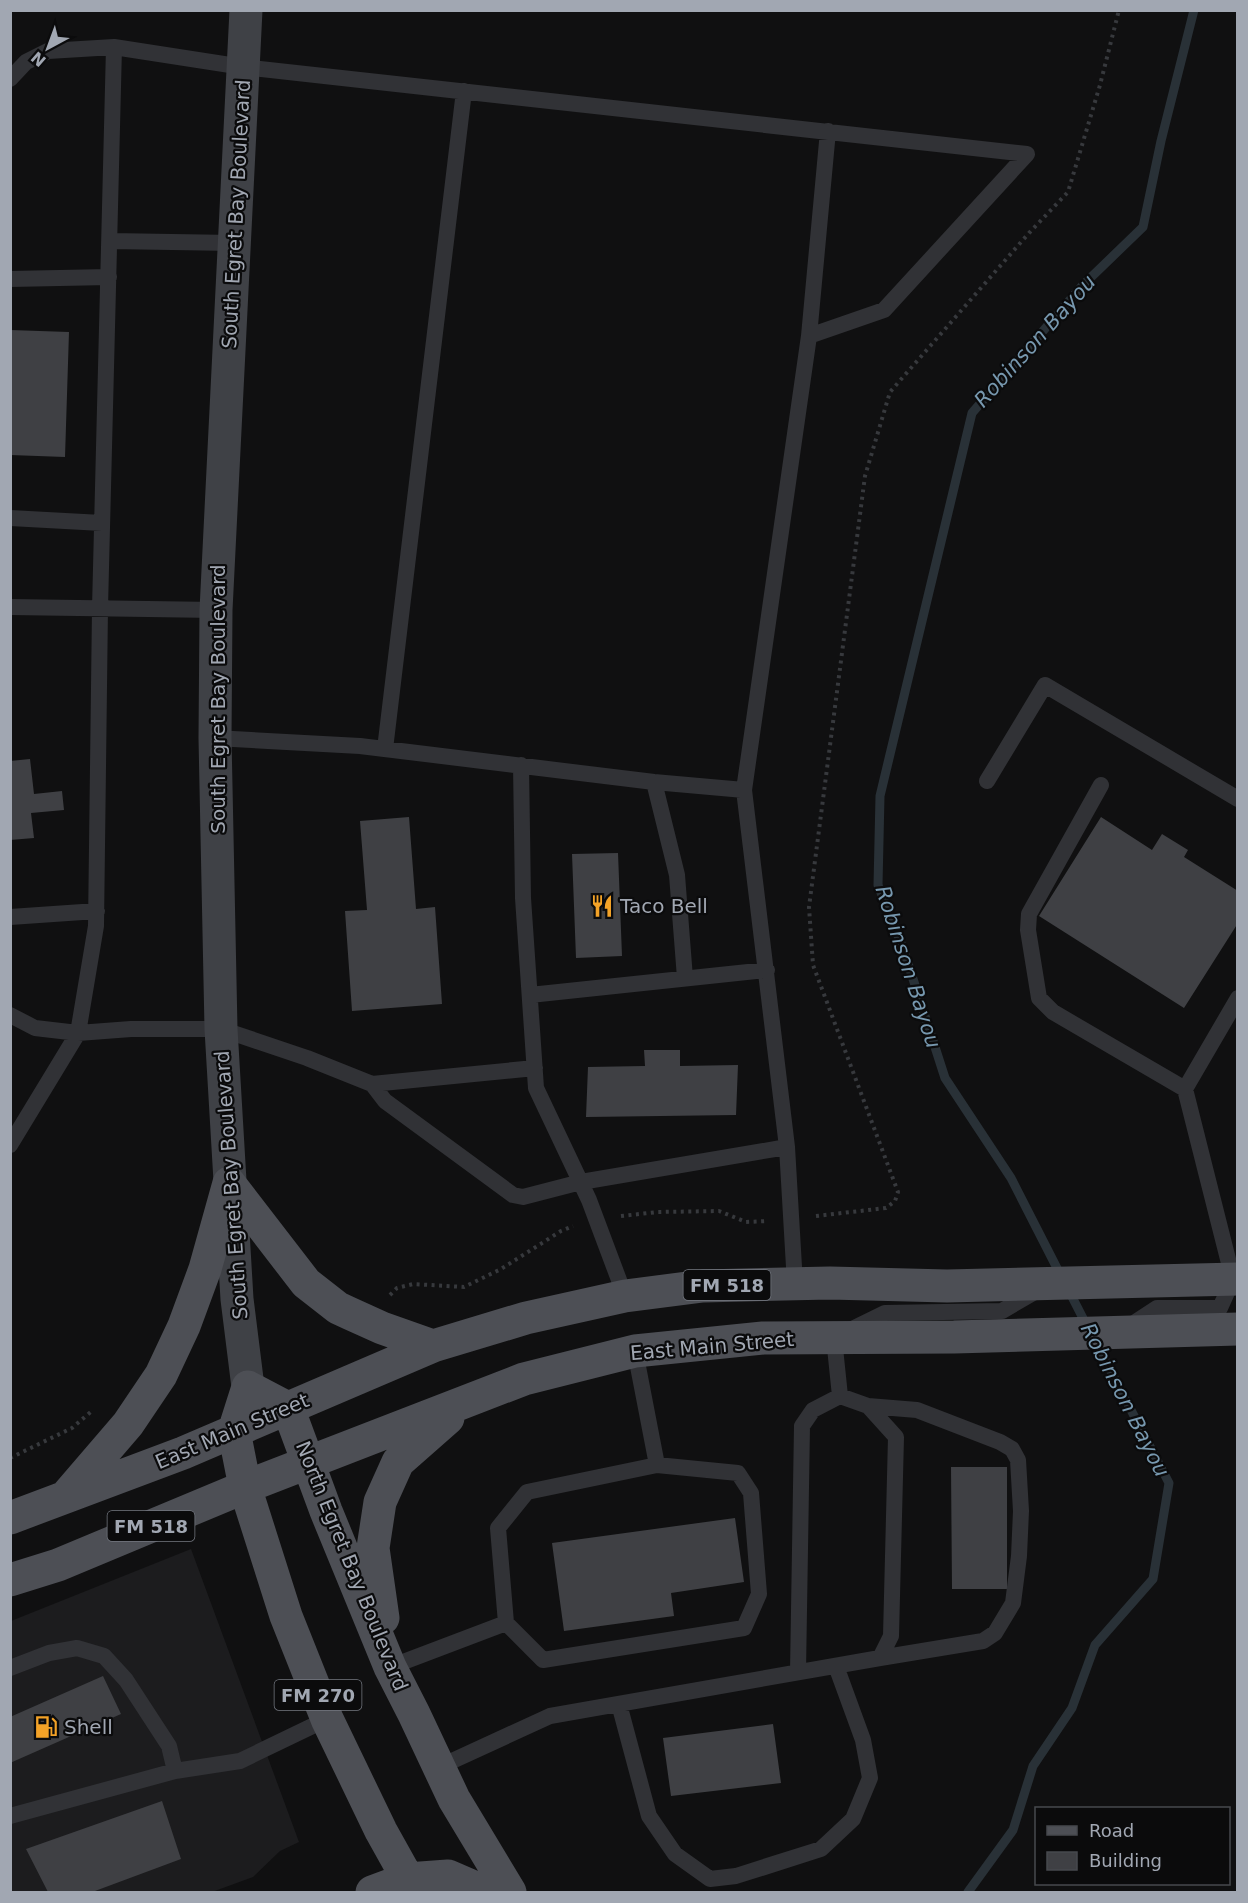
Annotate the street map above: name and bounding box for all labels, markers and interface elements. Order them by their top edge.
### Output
north arrow [18,18,78,78]
text: N [27,47,50,71]
street label: South Egret Bay Boulevard [217,79,255,349]
water label: Robinson Bayou [969,270,1101,412]
street label: South Egret Bay Boulevard [206,564,230,834]
water label: Robinson Bayou [870,883,946,1051]
restaurant icon: Taco Bell [589,893,615,919]
place label: Taco Bell [619,894,708,918]
street label: South Egret Bay Boulevard [210,1050,252,1320]
road number: FM 518 [684,1270,771,1300]
water label: Robinson Bayou [1076,1319,1174,1481]
street label: East Main Street [629,1327,795,1365]
street label: East Main Street [152,1388,312,1474]
street label: North Egret Bay Boulevard [291,1438,413,1694]
road number: FM 518 [108,1511,195,1541]
road number: FM 270 [274,1680,362,1710]
fuel station icon: Shell [33,1714,59,1740]
place label: Shell [64,1715,113,1739]
legend [1035,1807,1230,1885]
text: Road [1089,1820,1134,1841]
text: Building [1089,1850,1162,1871]

